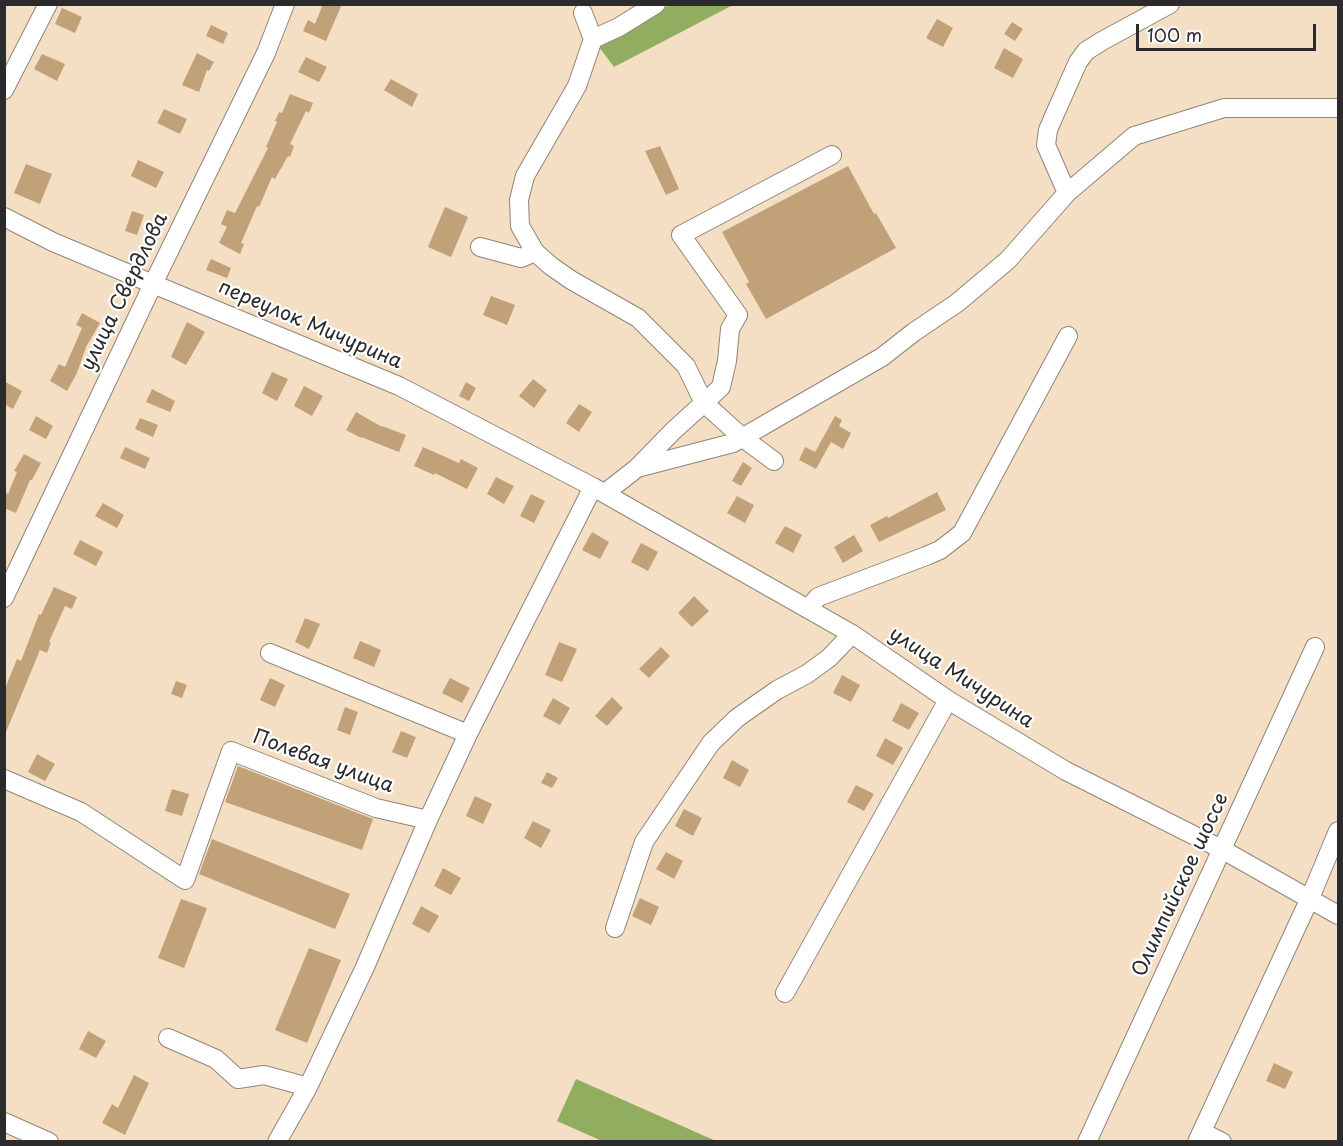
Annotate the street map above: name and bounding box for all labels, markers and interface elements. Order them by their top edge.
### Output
scale bar [1139,12,1319,50]
text: 100 m [1147,21,1202,48]
street label: улица Свердлова [76,209,174,375]
street label: переулок Мичурина [215,275,405,375]
street label: улица Мичурина [884,622,1038,734]
street label: Полевая улица [249,725,397,799]
street label: Олимпийское шоссе [1128,789,1234,981]

